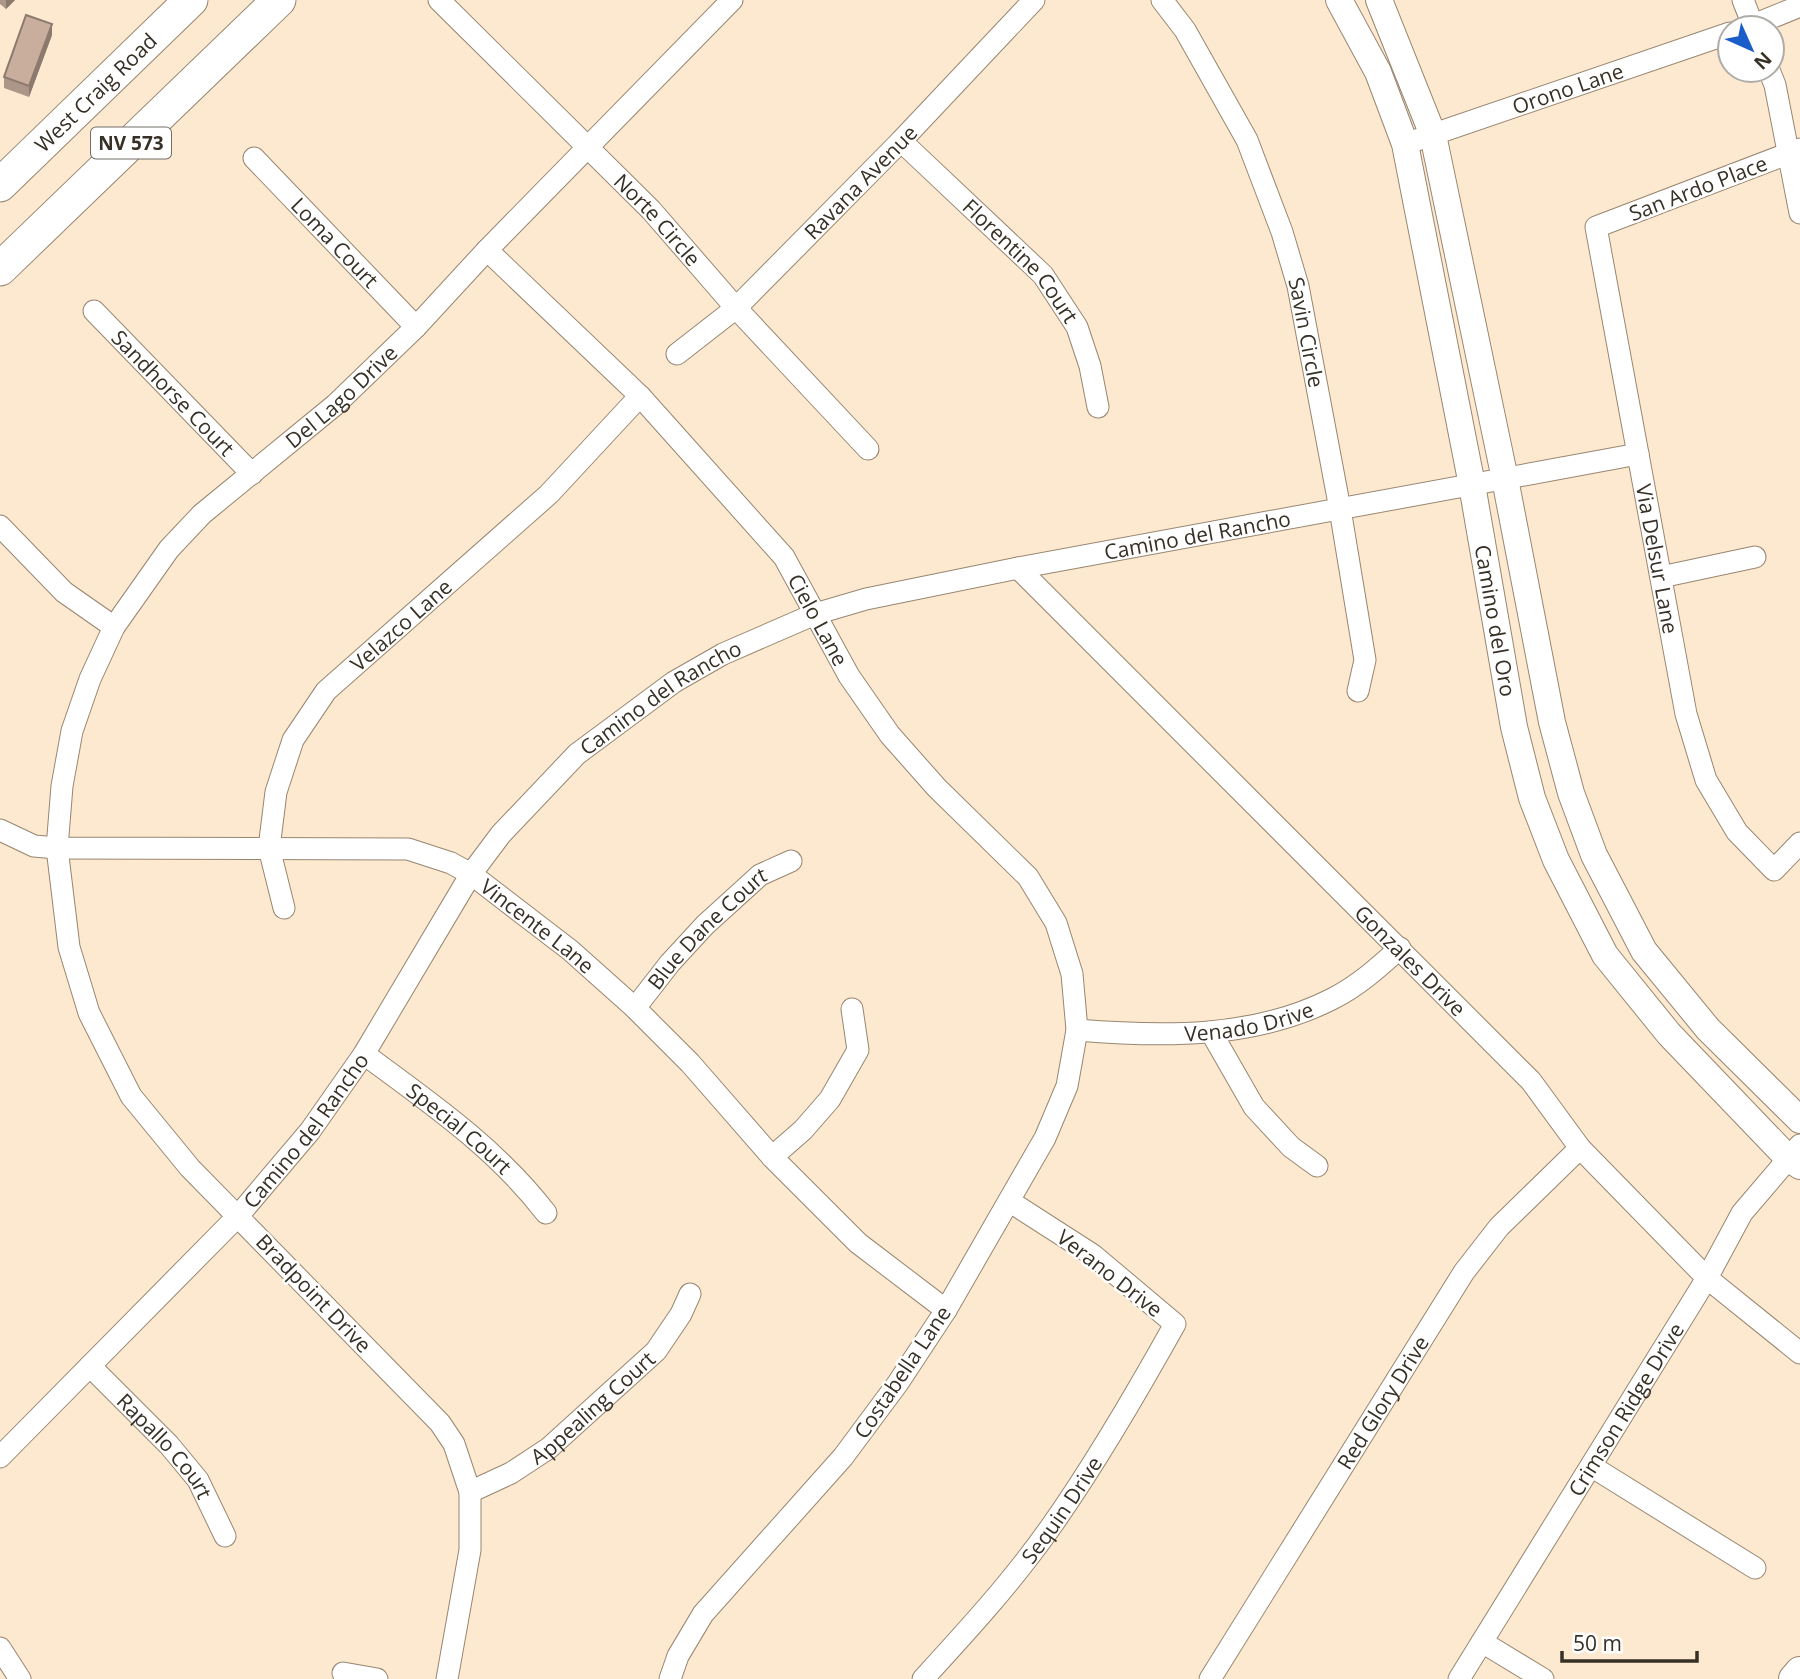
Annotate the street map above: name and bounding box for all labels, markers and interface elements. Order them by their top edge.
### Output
north arrow [1716,14,1786,84]
street label: West Craig Road [28,27,163,158]
text: N [1748,46,1778,76]
street label: Orono Lane [1508,56,1627,120]
street label: Ravana Avenue [798,119,923,245]
road number: NV 573 [91,127,171,158]
street label: San Ardo Place [1625,149,1771,227]
street label: Norte Circle [608,167,707,272]
street label: Loma Court [285,191,385,294]
street label: Florentine Court [957,193,1085,328]
street label: Savin Circle [1282,274,1331,390]
street label: Sandhorse Court [106,324,241,462]
street label: Del Lago Drive [279,339,403,454]
street label: Via Delsur Lane [1630,482,1685,636]
street label: Camino del Rancho [1102,504,1293,566]
street label: Camino del Oro [1469,543,1522,699]
street label: Cielo Lane [782,569,855,671]
street label: Velazco Lane [344,572,458,677]
street label: Camino del Rancho [574,634,746,761]
street label: Blue Dane Court [641,860,771,995]
street label: Vincente Lane [475,872,600,979]
street label: Gonzales Drive [1349,899,1472,1022]
street label: Venado Drive [1184,995,1317,1048]
street label: Camino del Rancho [237,1047,375,1214]
street label: Special Court [401,1076,518,1180]
street label: Verano Drive [1051,1223,1169,1323]
street label: Bradpoint Drive [250,1228,378,1358]
street label: Costabella Lane [847,1300,957,1444]
street label: Crimson Ridge Drive [1562,1317,1690,1501]
street label: Red Glory Drive [1330,1330,1435,1474]
street label: Appealing Court [525,1345,661,1470]
street label: Rapallo Court [111,1387,219,1503]
street label: Sequin Drive [1015,1451,1108,1569]
scale bar [1562,1620,1697,1664]
text: 50 m [1573,1629,1622,1657]

